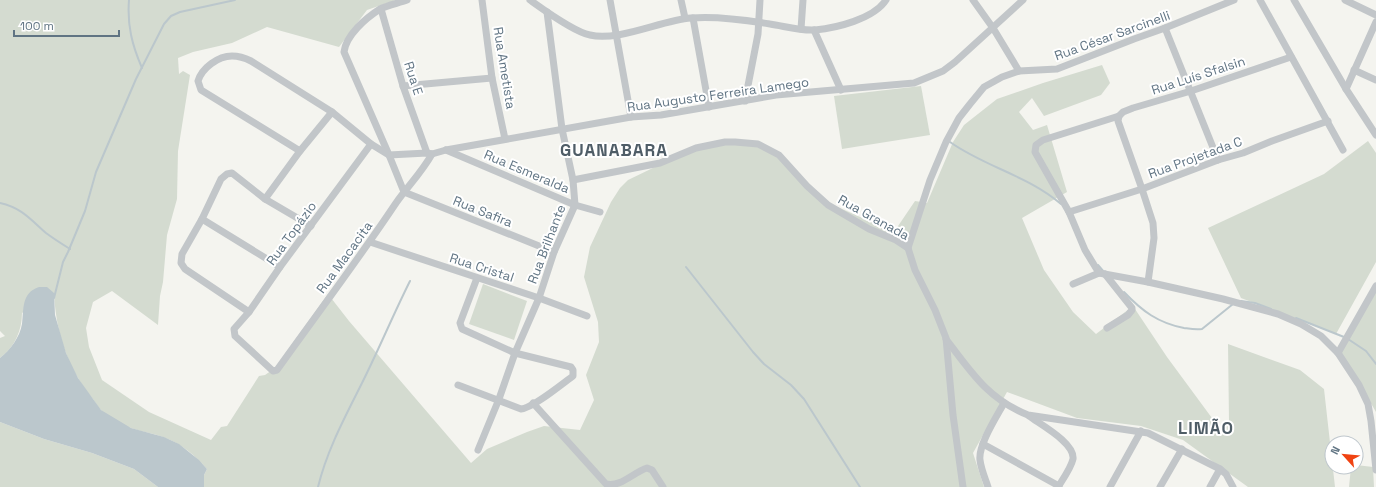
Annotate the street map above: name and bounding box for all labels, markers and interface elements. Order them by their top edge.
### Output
street label: Rua César Sarcinelli [1052,7,1172,64]
scale bar [14,12,119,38]
text: 100 m [20,18,54,34]
street label: Rua Ametista [490,26,519,111]
street label: Rua Luís Sfalsin [1149,52,1247,99]
street label: Rua E [400,59,427,97]
street label: Rua Augusto Ferreira Lamego [626,73,810,116]
street label: Rua Projetada C [1146,133,1245,182]
district label: GUANABARA [560,139,668,161]
street label: Rua Esmeralda [481,146,573,197]
street label: Rua Granada [835,191,913,244]
street label: Rua Safira [451,192,516,231]
street label: Rua Topázio [263,198,320,269]
street label: Rua Brilhante [524,202,569,286]
street label: Rua Macacita [313,218,377,297]
street label: Rua Cristal [447,249,516,286]
district label: LIMÃO [1178,417,1234,439]
north arrow [1324,435,1364,475]
text: N [1327,444,1343,457]

